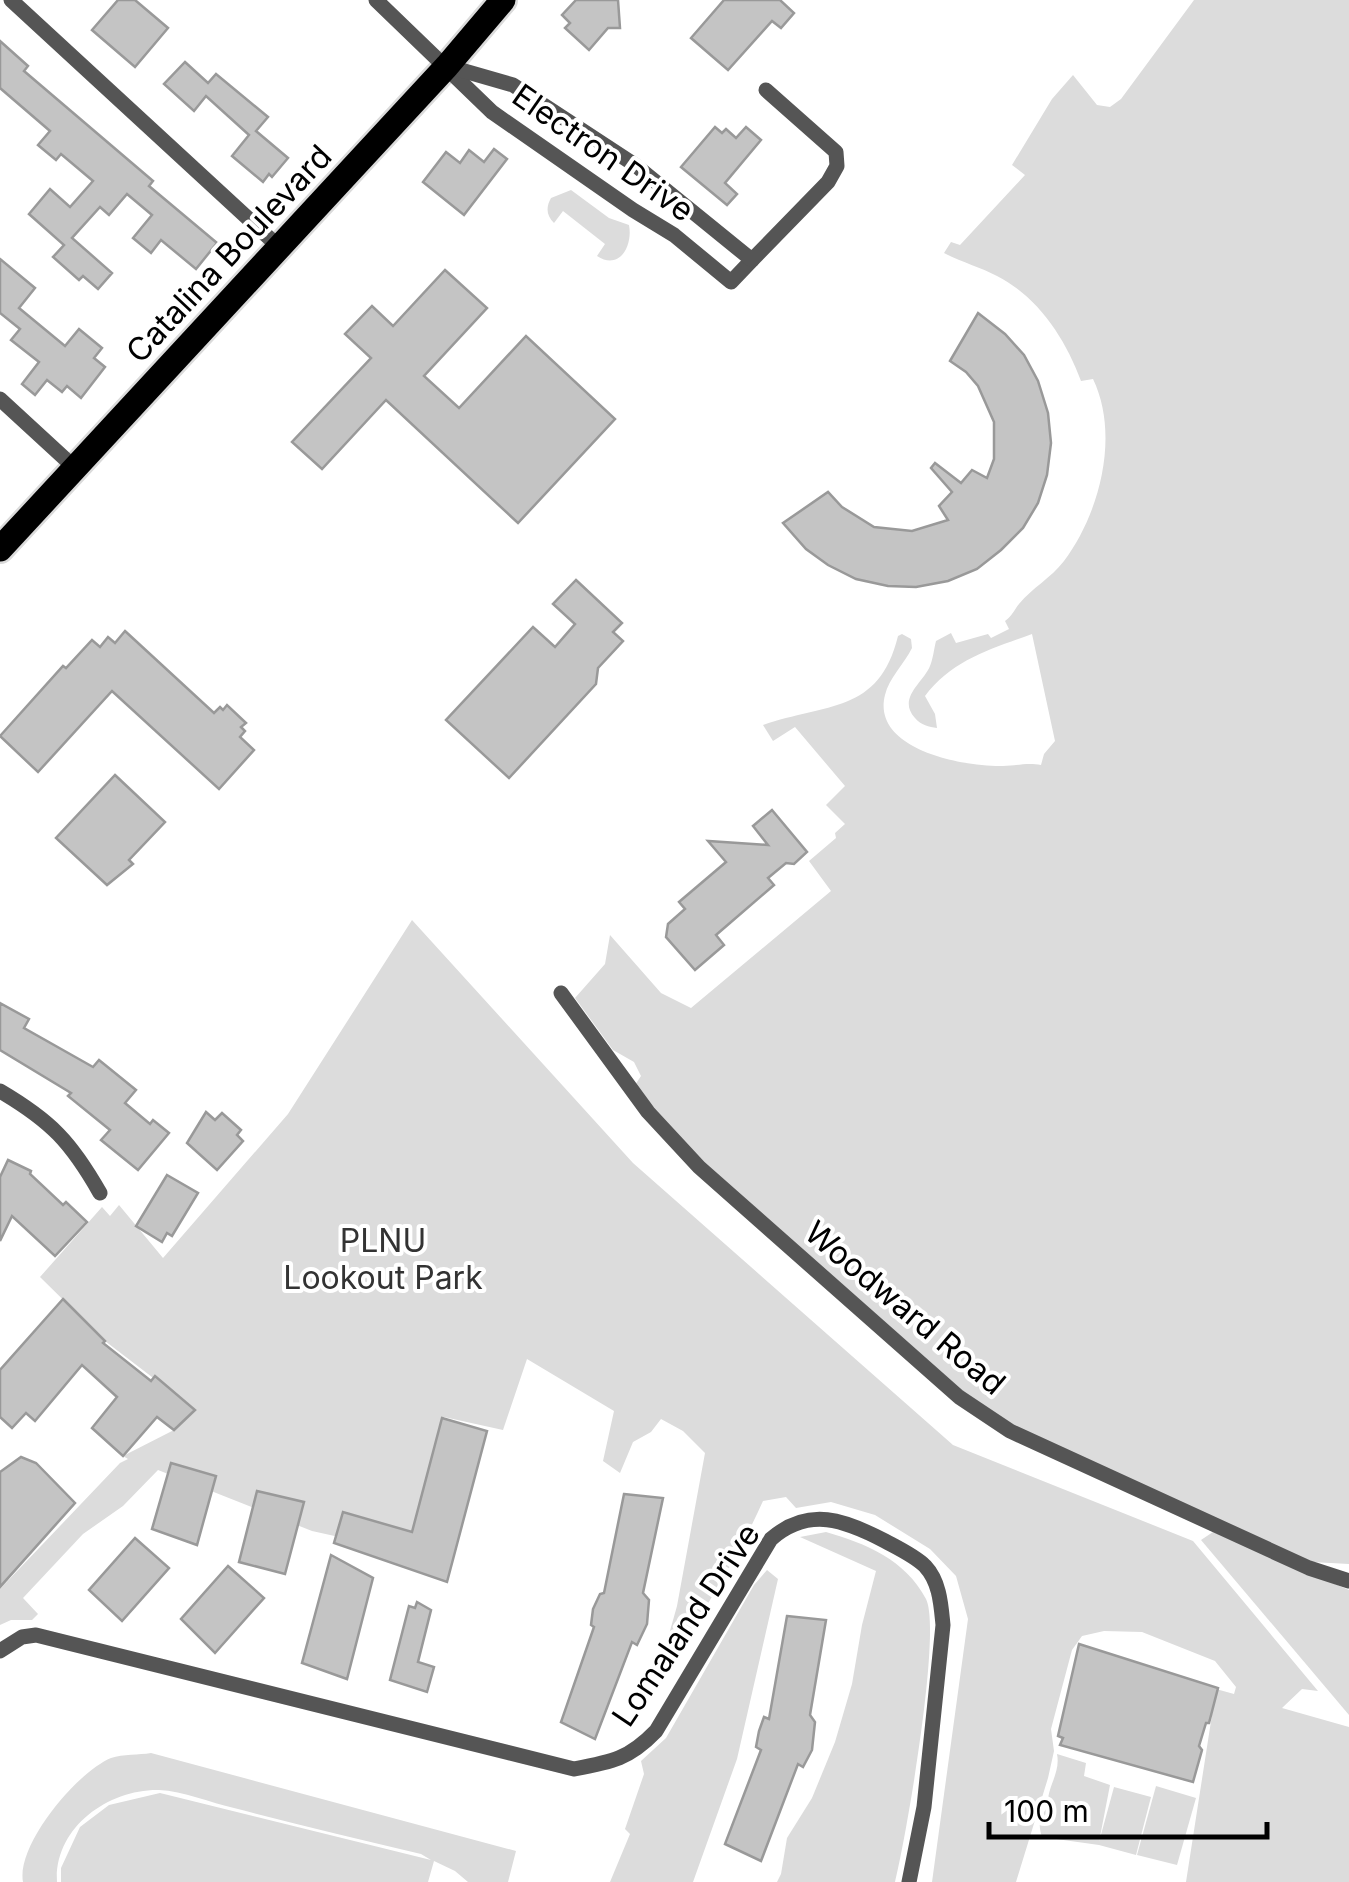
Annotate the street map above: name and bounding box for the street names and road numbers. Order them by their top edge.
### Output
street label: Electron Drive [505,76,701,229]
street label: Catalina Boulevard [118,137,339,370]
street label: Woodward Road [797,1213,1013,1403]
street label: Lomaland Drive [603,1516,768,1733]

